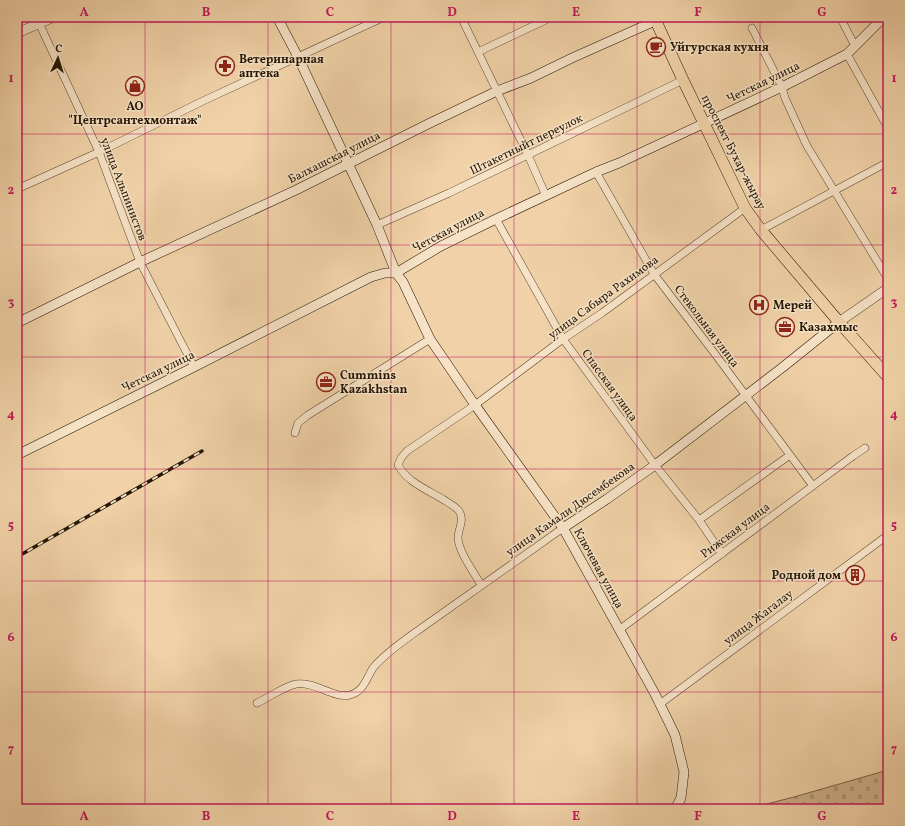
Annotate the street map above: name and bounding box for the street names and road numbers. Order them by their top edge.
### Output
street label: Четская улица [724,58,803,108]
street label: проспект Бухар-жырау [697,92,769,213]
street label: Штакетныйт переулок [467,110,586,179]
street label: Балхашская улица [286,128,383,188]
street label: улица Альпинистов [96,135,150,243]
street label: Четская улица [410,205,487,257]
street label: улица Сабыра Рахимова [545,252,662,343]
street label: Стекольная улица [670,282,742,371]
street label: Спасская улица [578,346,641,425]
street label: Четская улица [119,347,198,397]
street label: улица Камали Дюсембекова [503,459,638,561]
street label: Рижская улица [698,499,774,562]
street label: Ключевая улица [569,525,627,612]
street label: улица Жагалау [721,586,797,649]

